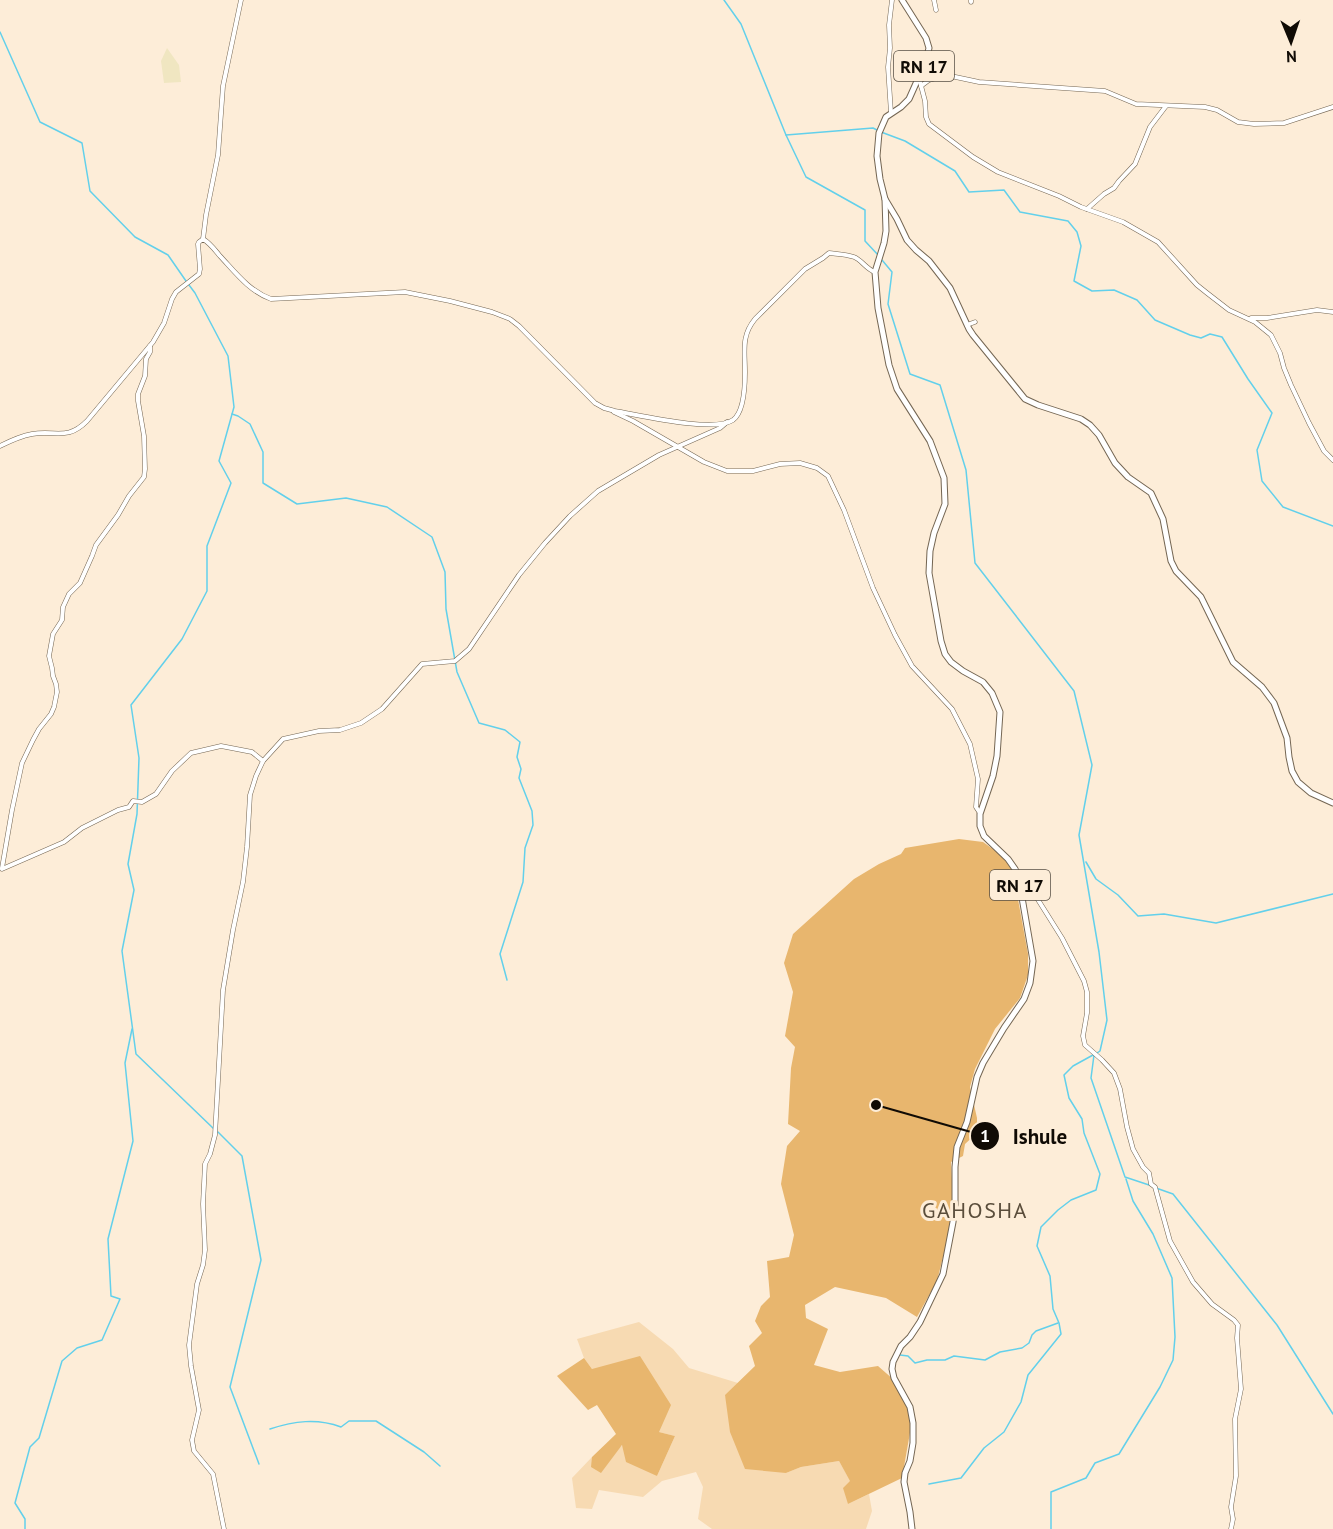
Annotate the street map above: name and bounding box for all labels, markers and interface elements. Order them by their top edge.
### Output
north arrow [1261,12,1321,72]
text: N [1286,47,1297,67]
road number: RN 17 [894,51,954,81]
road number: RN 17 [990,870,1050,900]
callout: Ishule [970,1117,1079,1156]
text: Ishule [1013,1123,1067,1150]
text: 1 [980,1124,990,1147]
district label: GAHOSHA [922,1196,1028,1224]

